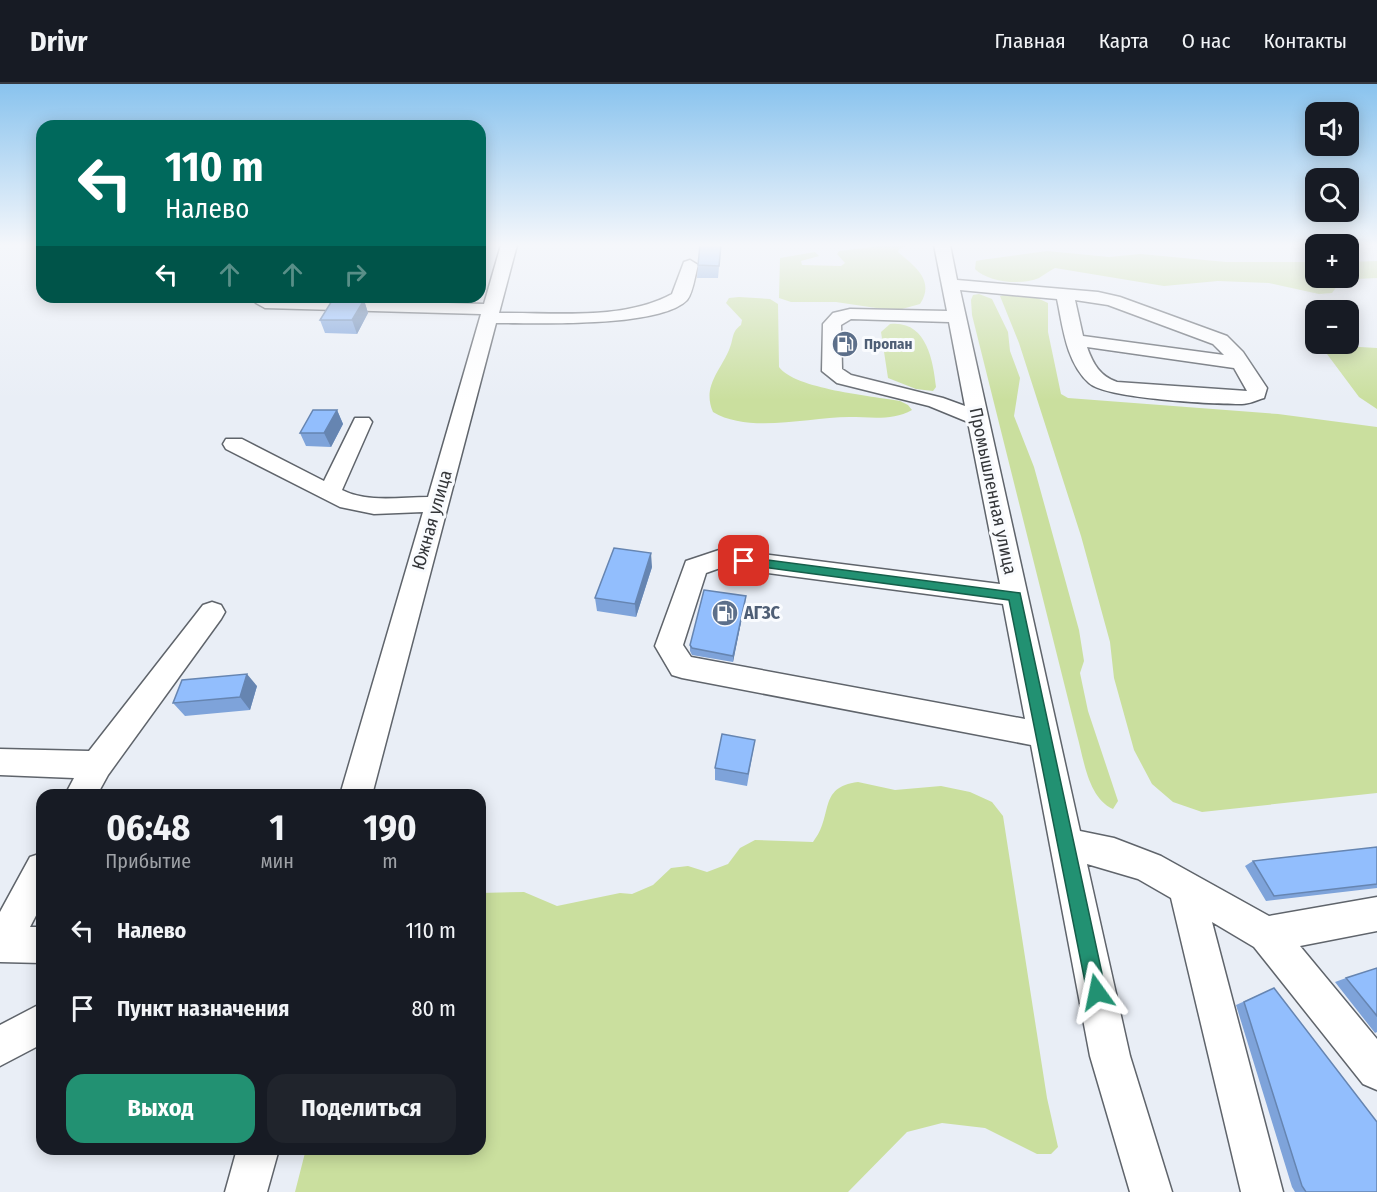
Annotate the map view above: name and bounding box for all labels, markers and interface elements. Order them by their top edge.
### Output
text: Drivr [30,25,88,58]
text: Главная [995,28,1066,54]
text: Карта [1099,28,1149,54]
text: О нас [1182,28,1230,54]
text: Контакты [1263,28,1347,54]
map controls [1305,102,1359,354]
button: sound [1305,102,1359,156]
text: 110 m [165,142,264,192]
icon: left [66,144,144,222]
button: search [1305,168,1359,222]
text: Налево [165,193,249,225]
button: + [1305,234,1359,288]
icon: left [150,258,183,291]
icon: ahead [213,258,246,291]
icon: ahead [276,258,309,291]
icon: right [339,258,372,291]
button: − [1305,300,1359,354]
fuel station icon: Пропан [830,329,860,359]
place label: Пропан [864,335,913,353]
street label: Промышленная улица [965,406,1021,577]
street label: Южная улица [407,467,457,572]
pin [718,535,769,586]
icon: arrive [727,544,760,577]
fuel station icon: АГЗС [710,598,740,628]
place label: АГЗС [743,602,781,624]
text: 06:48 [106,806,190,850]
text: 1 [270,806,285,850]
text: 190 [363,806,417,850]
text: Прибытие [105,849,191,873]
text: мин [260,849,294,873]
text: m [382,849,398,873]
icon: left [66,914,99,947]
text: Налево [117,917,186,944]
text: 110 m [406,917,456,944]
position arrow [1065,960,1129,1024]
icon: arrive [66,992,99,1025]
text: Пункт назначения [117,995,289,1022]
text: 80 m [411,995,456,1022]
button: Выход [66,1074,255,1143]
button: Поделиться [267,1074,456,1143]

